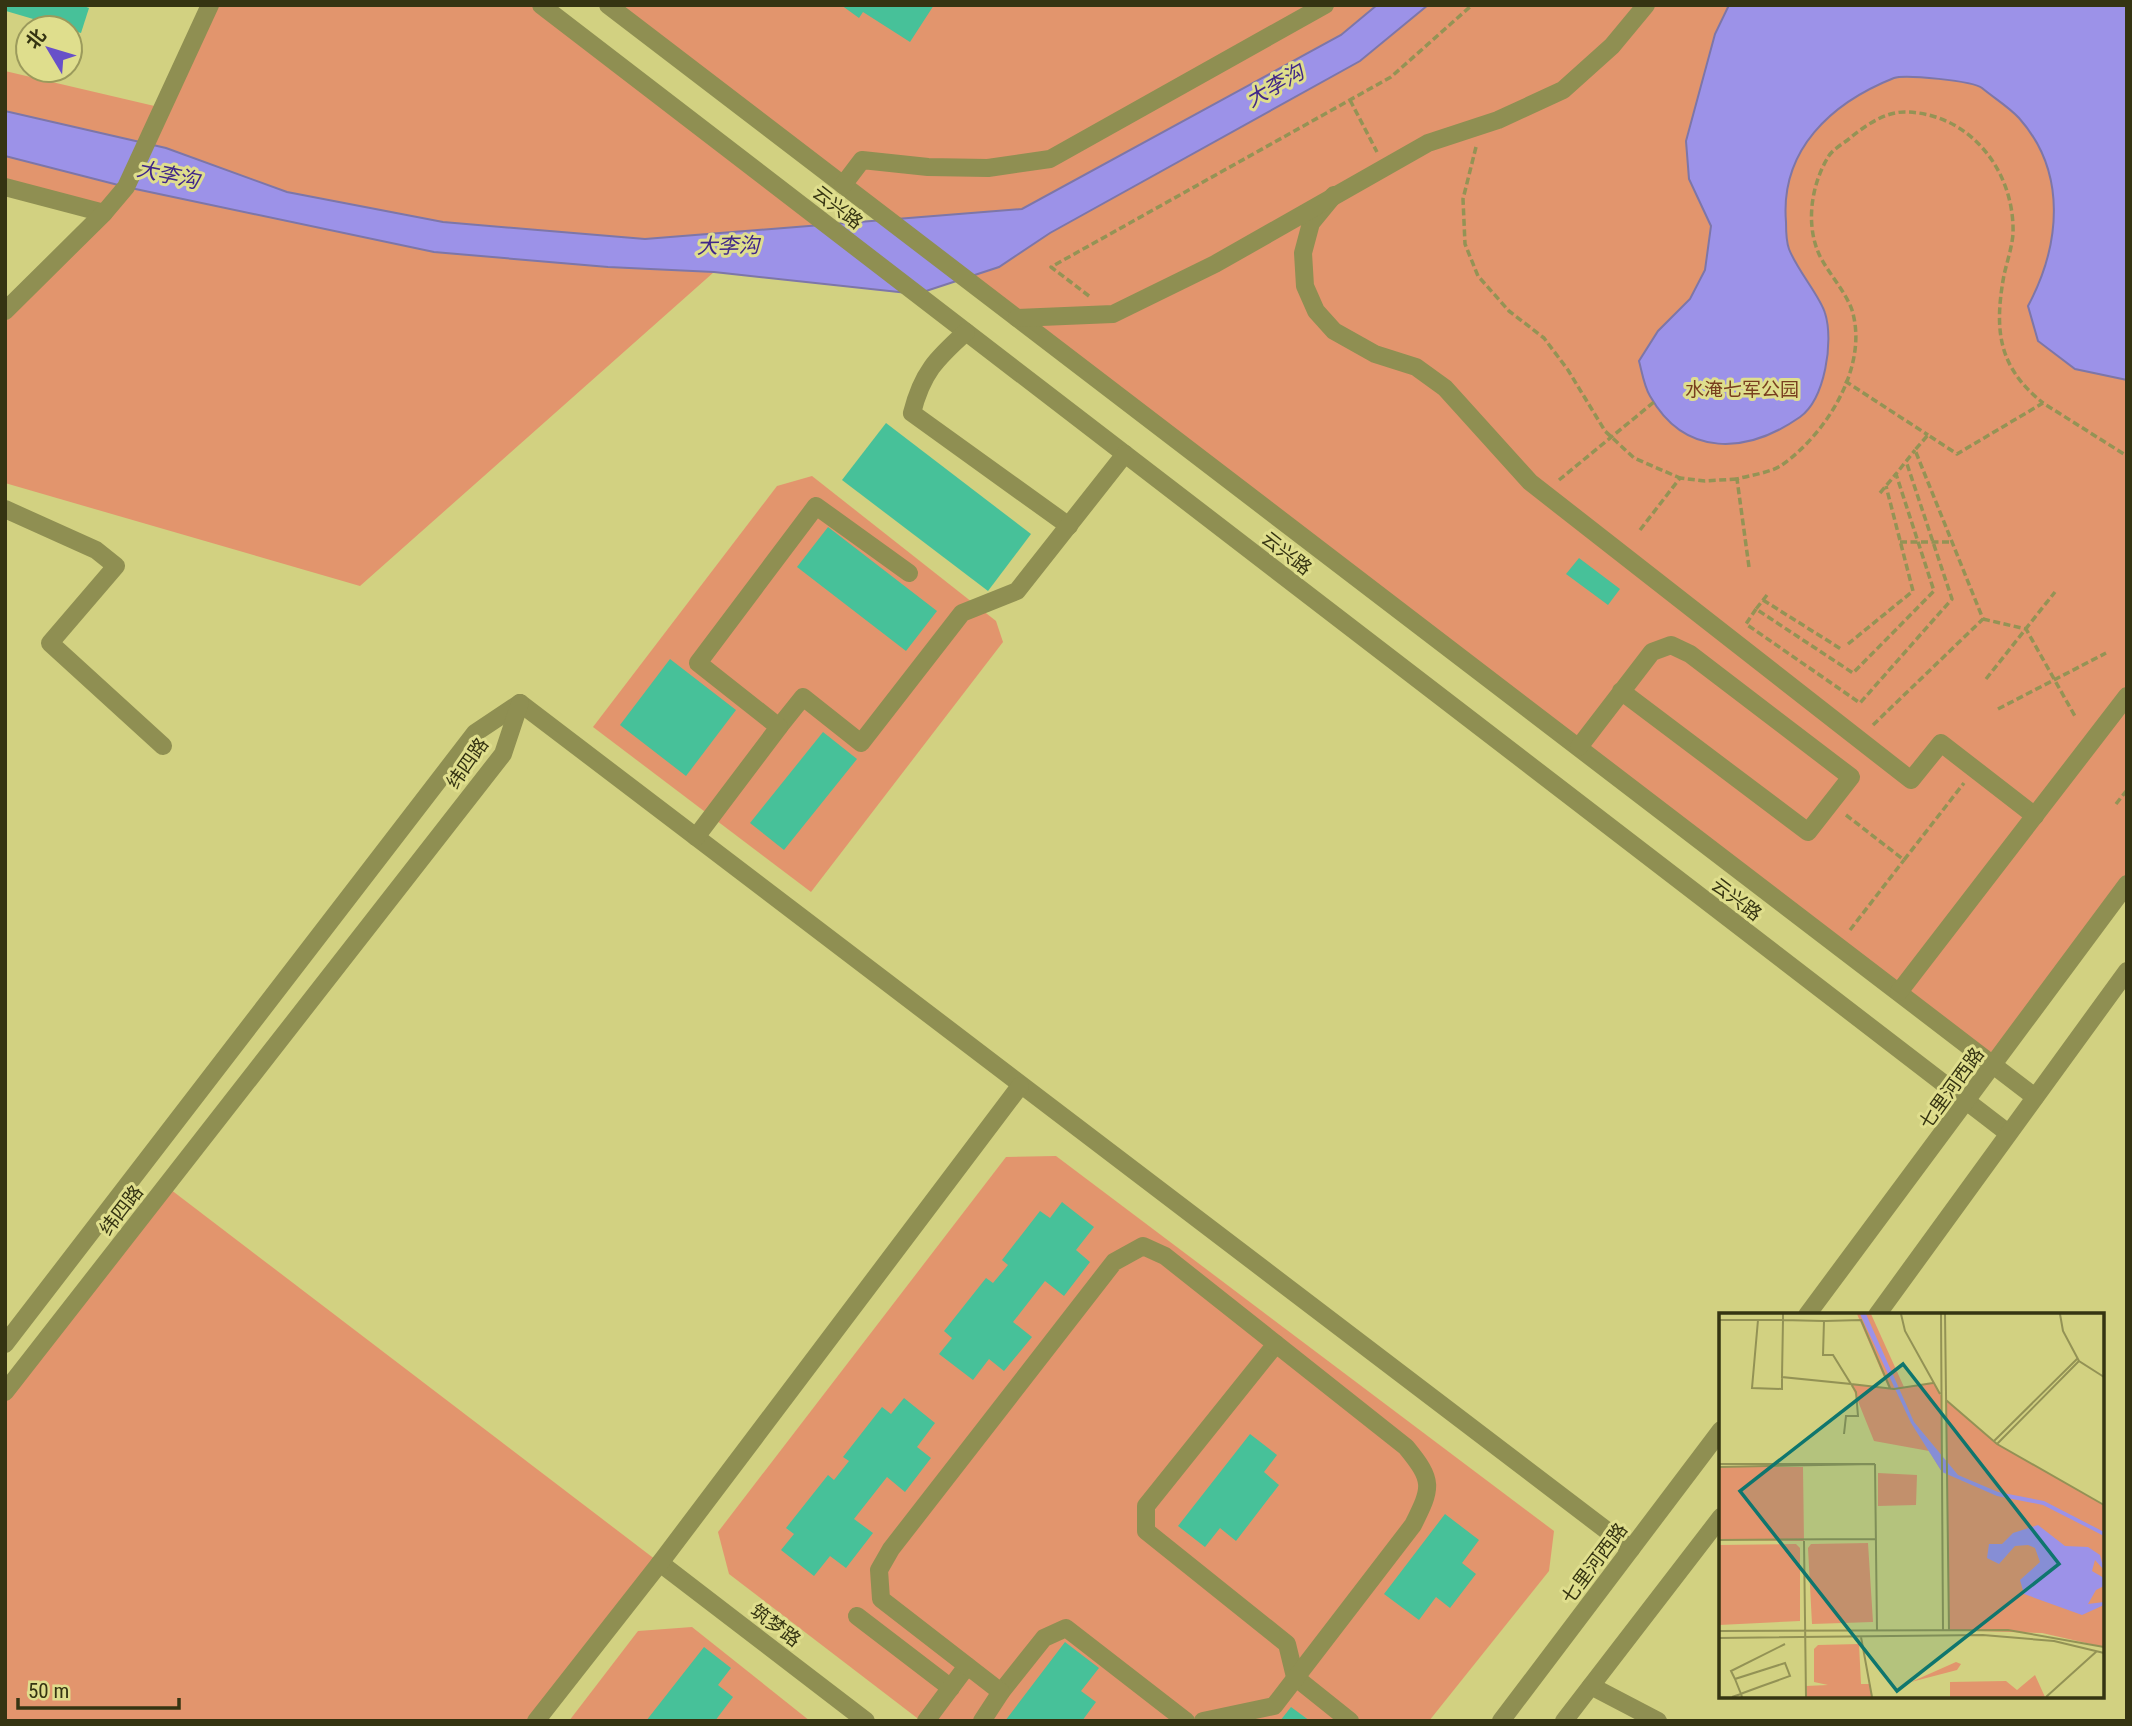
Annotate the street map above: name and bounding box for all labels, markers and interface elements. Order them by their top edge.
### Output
north arrow [14,14,84,84]
text: 北 [21,24,51,53]
water label: 大李沟 [1242,59,1310,112]
water label: 大李沟 [135,157,203,194]
street label: 云兴路 [808,181,867,234]
water label: 大李沟 [696,233,762,259]
park label: 水淹七军公园 [1685,378,1799,401]
street label: 云兴路 [1257,527,1316,580]
street label: 纬四路 [442,733,493,793]
street label: 云兴路 [1707,873,1766,926]
street label: 七里河西路 [1914,1043,1989,1133]
street label: 纬四路 [95,1181,148,1240]
inset map [1719,1313,2104,1698]
street label: 七里河西路 [1557,1518,1632,1608]
street label: 筑梦路 [746,1599,805,1652]
scale bar [18,1666,178,1710]
text: 50 m [28,1679,69,1703]

